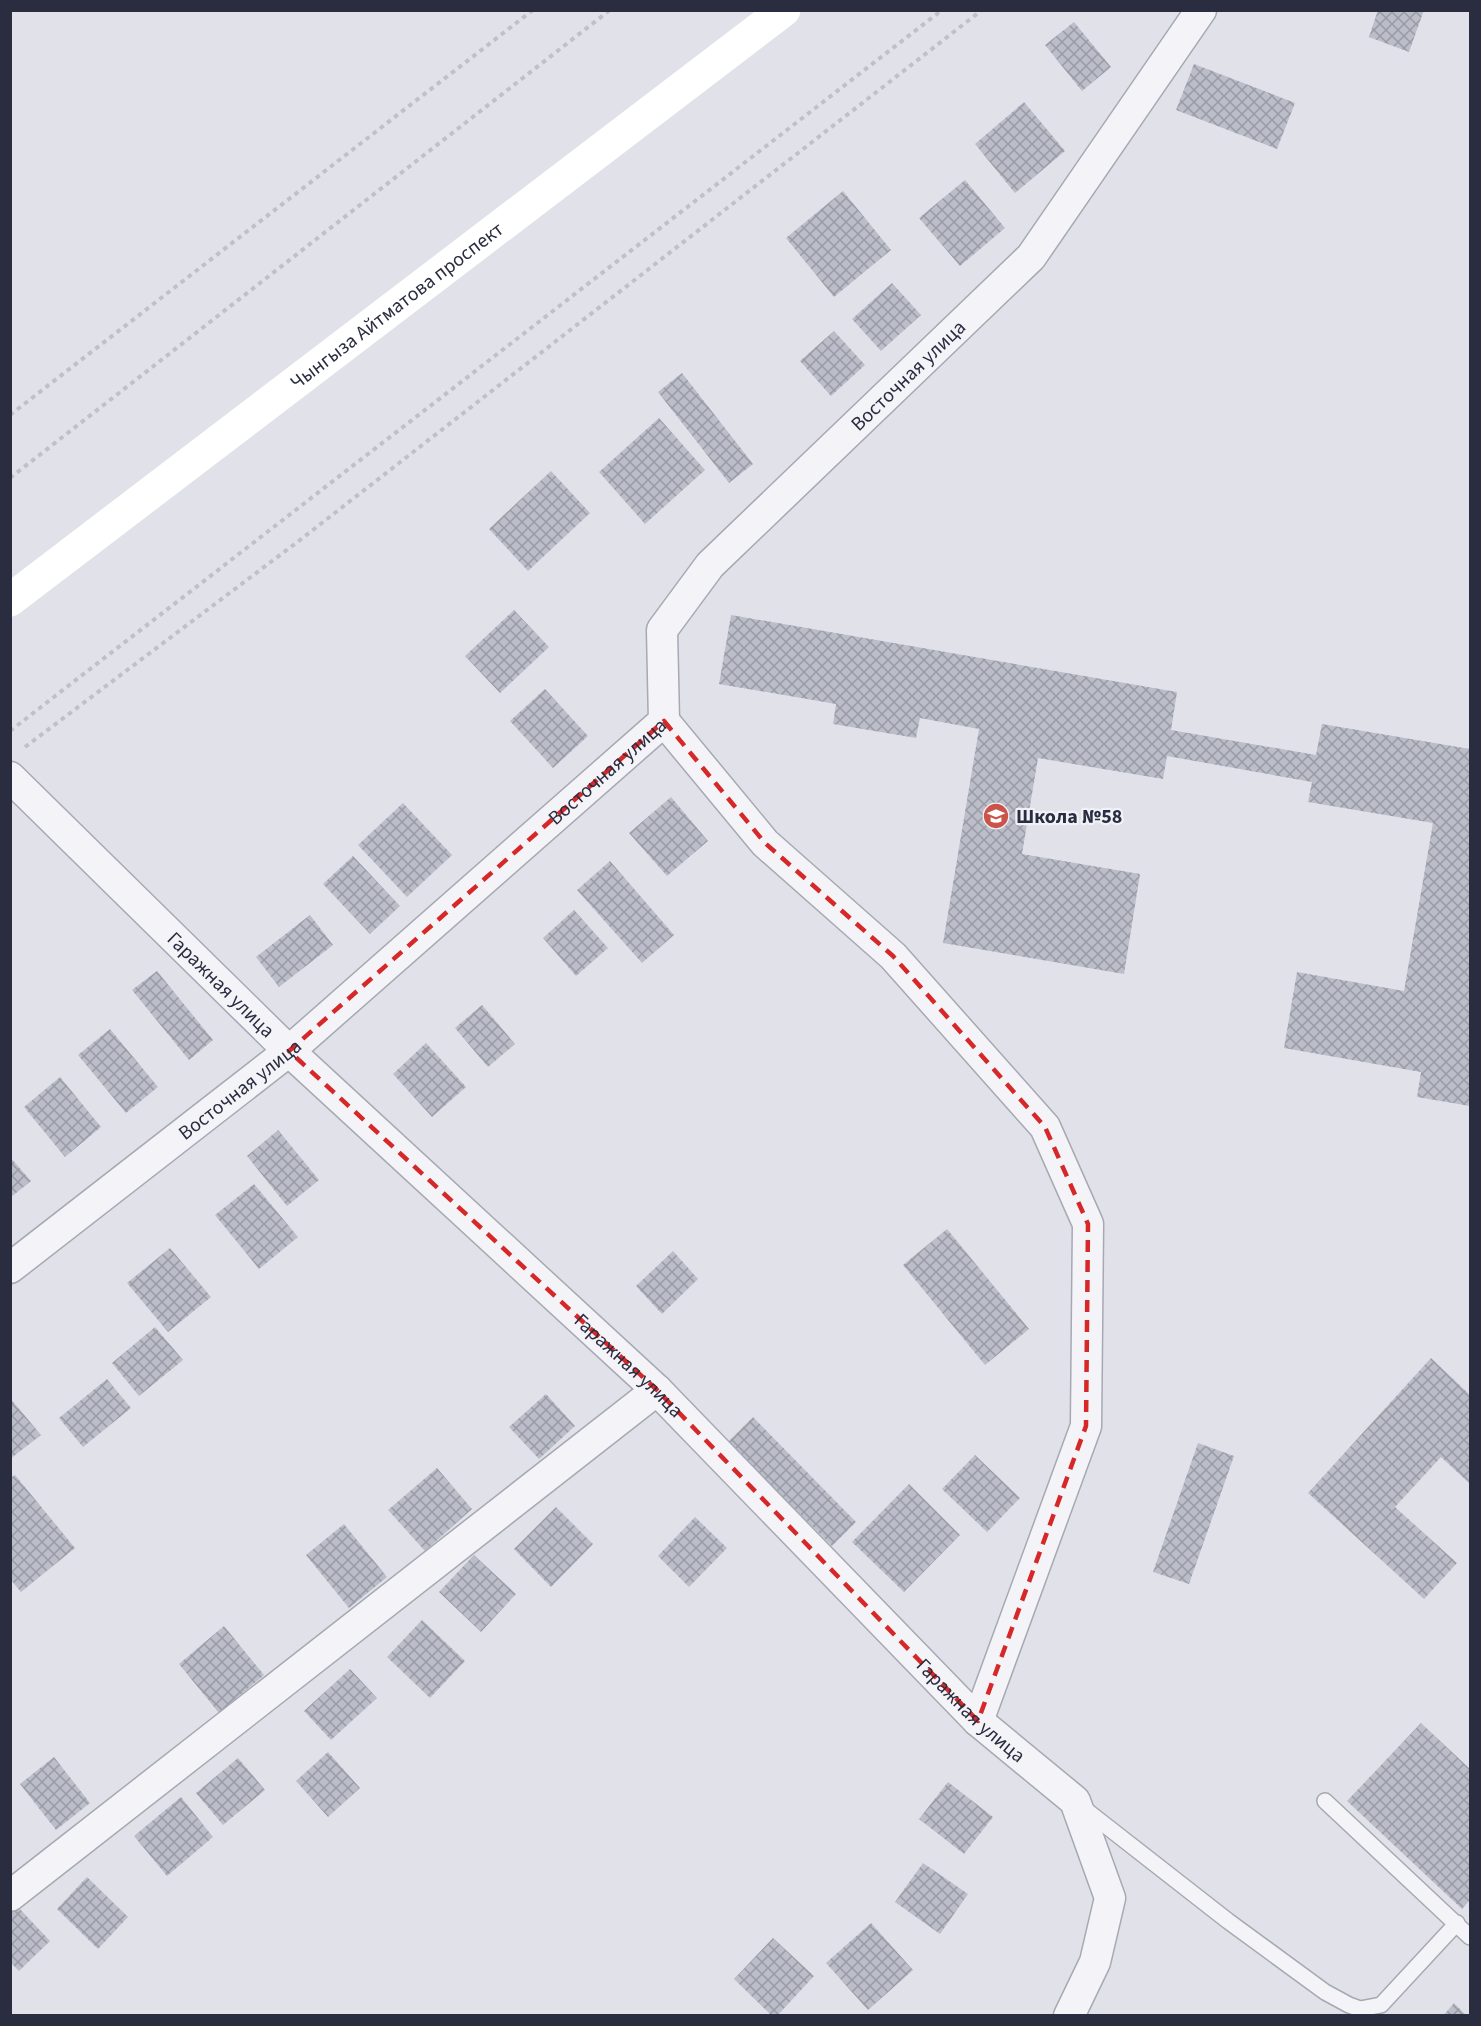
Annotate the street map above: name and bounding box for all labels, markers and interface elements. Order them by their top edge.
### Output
street label: Чынгыза Айтматова проспект [285,216,510,397]
street label: Восточная улица [845,314,972,438]
street label: Восточная улица [542,712,673,832]
school or university icon: Школа №58 [981,801,1011,831]
place label: Школа №58 [1016,803,1122,831]
street label: Гаражная улица [160,926,281,1045]
street label: Восточная улица [173,1033,308,1147]
street label: Гаражная улица [567,1307,689,1424]
street label: Гаражная улица [909,1652,1031,1769]

